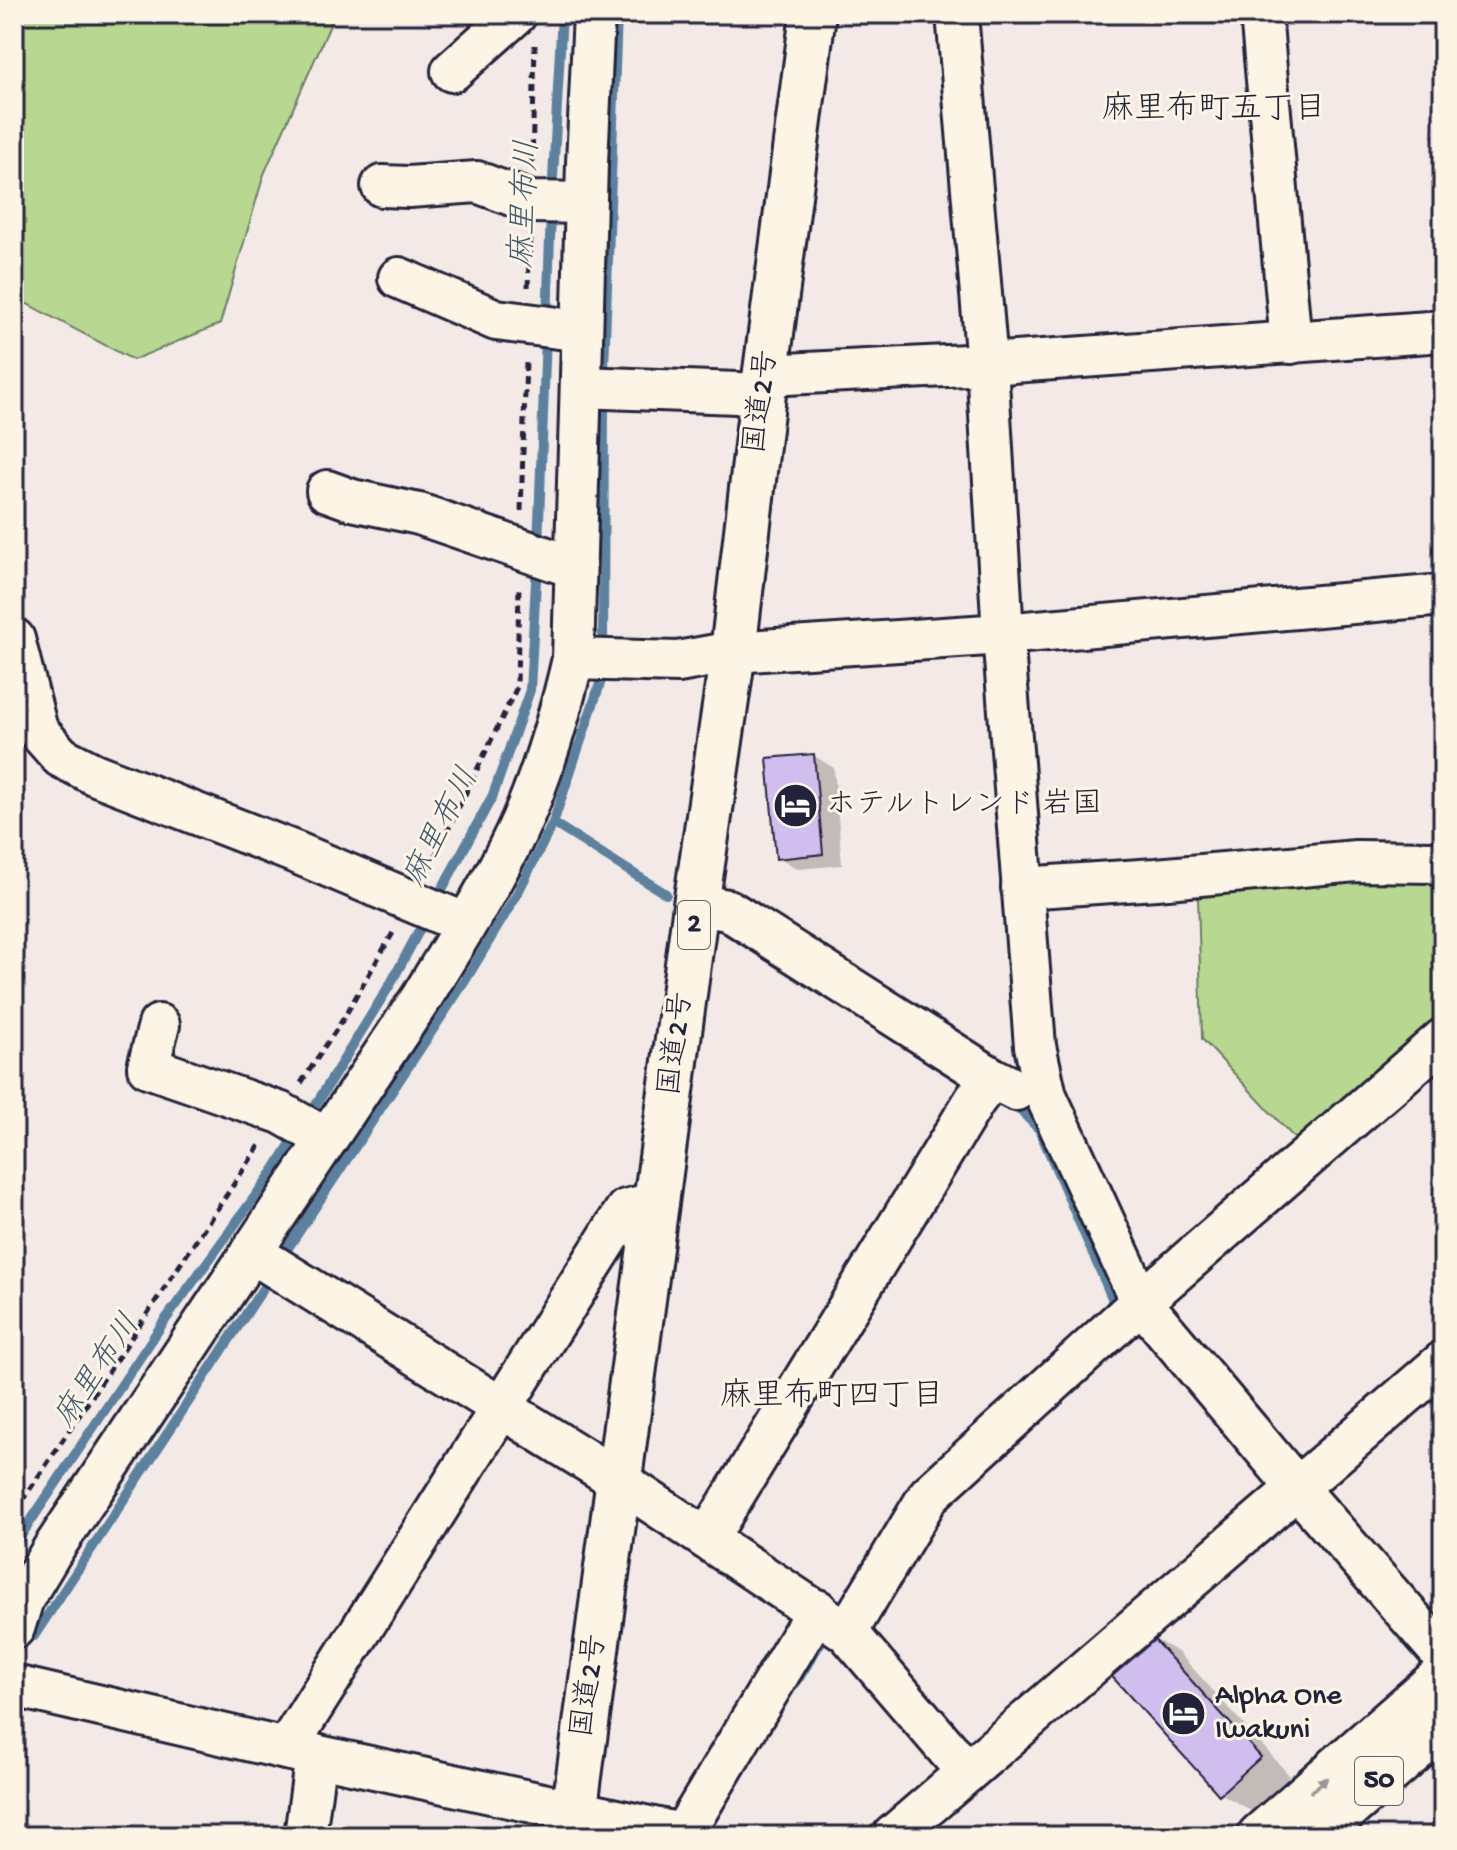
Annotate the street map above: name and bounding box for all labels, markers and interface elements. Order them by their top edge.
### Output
district label: 麻里布町五丁目 [1102,90,1326,130]
water label: 麻里布川 [504,139,549,269]
street label: 国道2号 [738,348,787,456]
water label: 麻里布川 [396,762,489,894]
hotel icon: ホテルトレンド 岩国 [771,782,819,830]
place label: ホテルトレンド 岩国 [826,788,1102,824]
road number: 2 [678,901,710,949]
street label: 国道2号 [653,990,702,1098]
water label: 麻里布川 [47,1308,151,1436]
district label: 麻里布町四丁目 [720,1377,944,1417]
street label: 国道2号 [565,1632,616,1740]
place label: Alpha One Iwakuni [1215,1680,1342,1749]
hotel icon: Alpha One Iwakuni [1160,1690,1208,1738]
road number: 50 [1355,1757,1403,1805]
one-way arrow [1309,1776,1328,1794]

